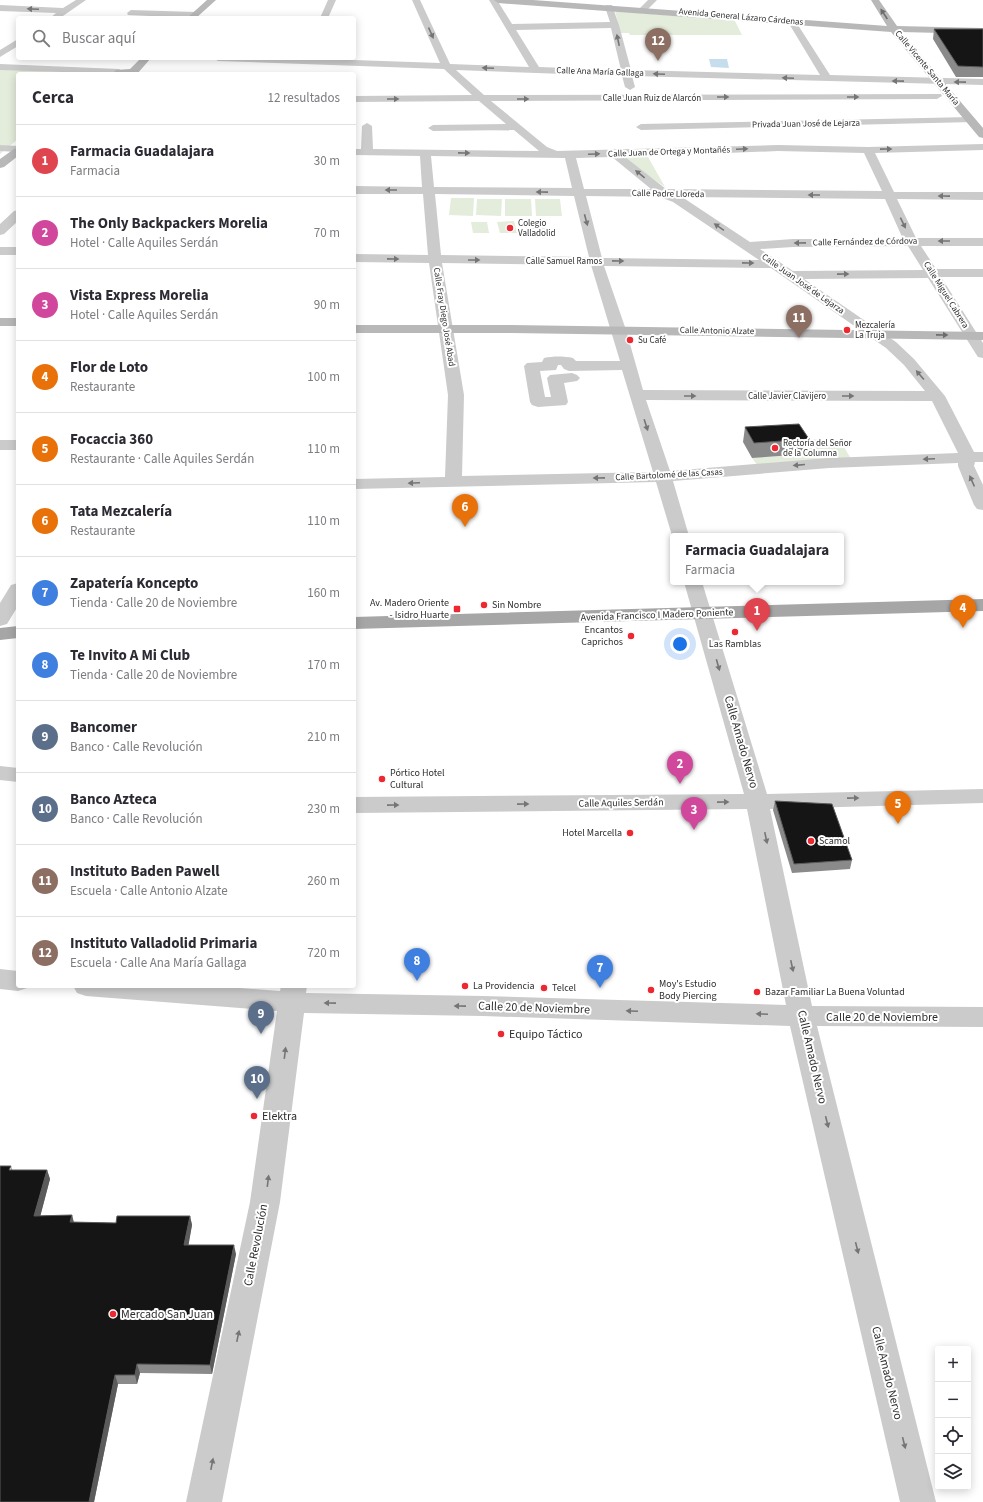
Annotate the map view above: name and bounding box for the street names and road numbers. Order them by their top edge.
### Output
street label: Avenida General Lázaro Cárdenas [678,5,804,29]
street label: Calle Vicente Santa María [892,28,962,108]
street label: Calle Ana María Gallaga [556,64,644,80]
street label: Calle Juan Ruiz de Alarcón [603,92,701,105]
street label: Privada Juan José de Lejarza [752,117,860,131]
street label: Calle Juan de Ortega y Montañés [608,143,731,161]
street label: Calle Padre Lloreda [632,187,704,201]
street label: Calle Fernández de Córdova [813,235,917,249]
street label: Calle Juan José de Lejarza [759,251,847,317]
street label: Calle Samuel Ramos [526,255,602,268]
street label: Calle Miguel Cabrera [920,259,972,331]
street label: Calle Fray Diego José Abad [430,267,458,367]
street label: Calle Antonio Alzate [680,324,755,338]
street label: Calle Javier Clavijero [748,390,826,403]
street label: Calle Bartolomé de las Casas [615,466,723,484]
street label: Avenida Francisco I Madero Poniente [581,605,734,625]
street label: Calle Amado Nervo [720,694,762,790]
street label: Calle Aquiles Serdán [578,795,664,811]
street label: Calle 20 de Noviembre [478,998,590,1018]
street label: Calle Amado Nervo [793,1008,831,1106]
street label: Calle 20 de Noviembre [826,1009,938,1026]
street label: Calle Revolución [240,1203,272,1287]
street label: Calle Amado Nervo [867,1325,907,1421]

